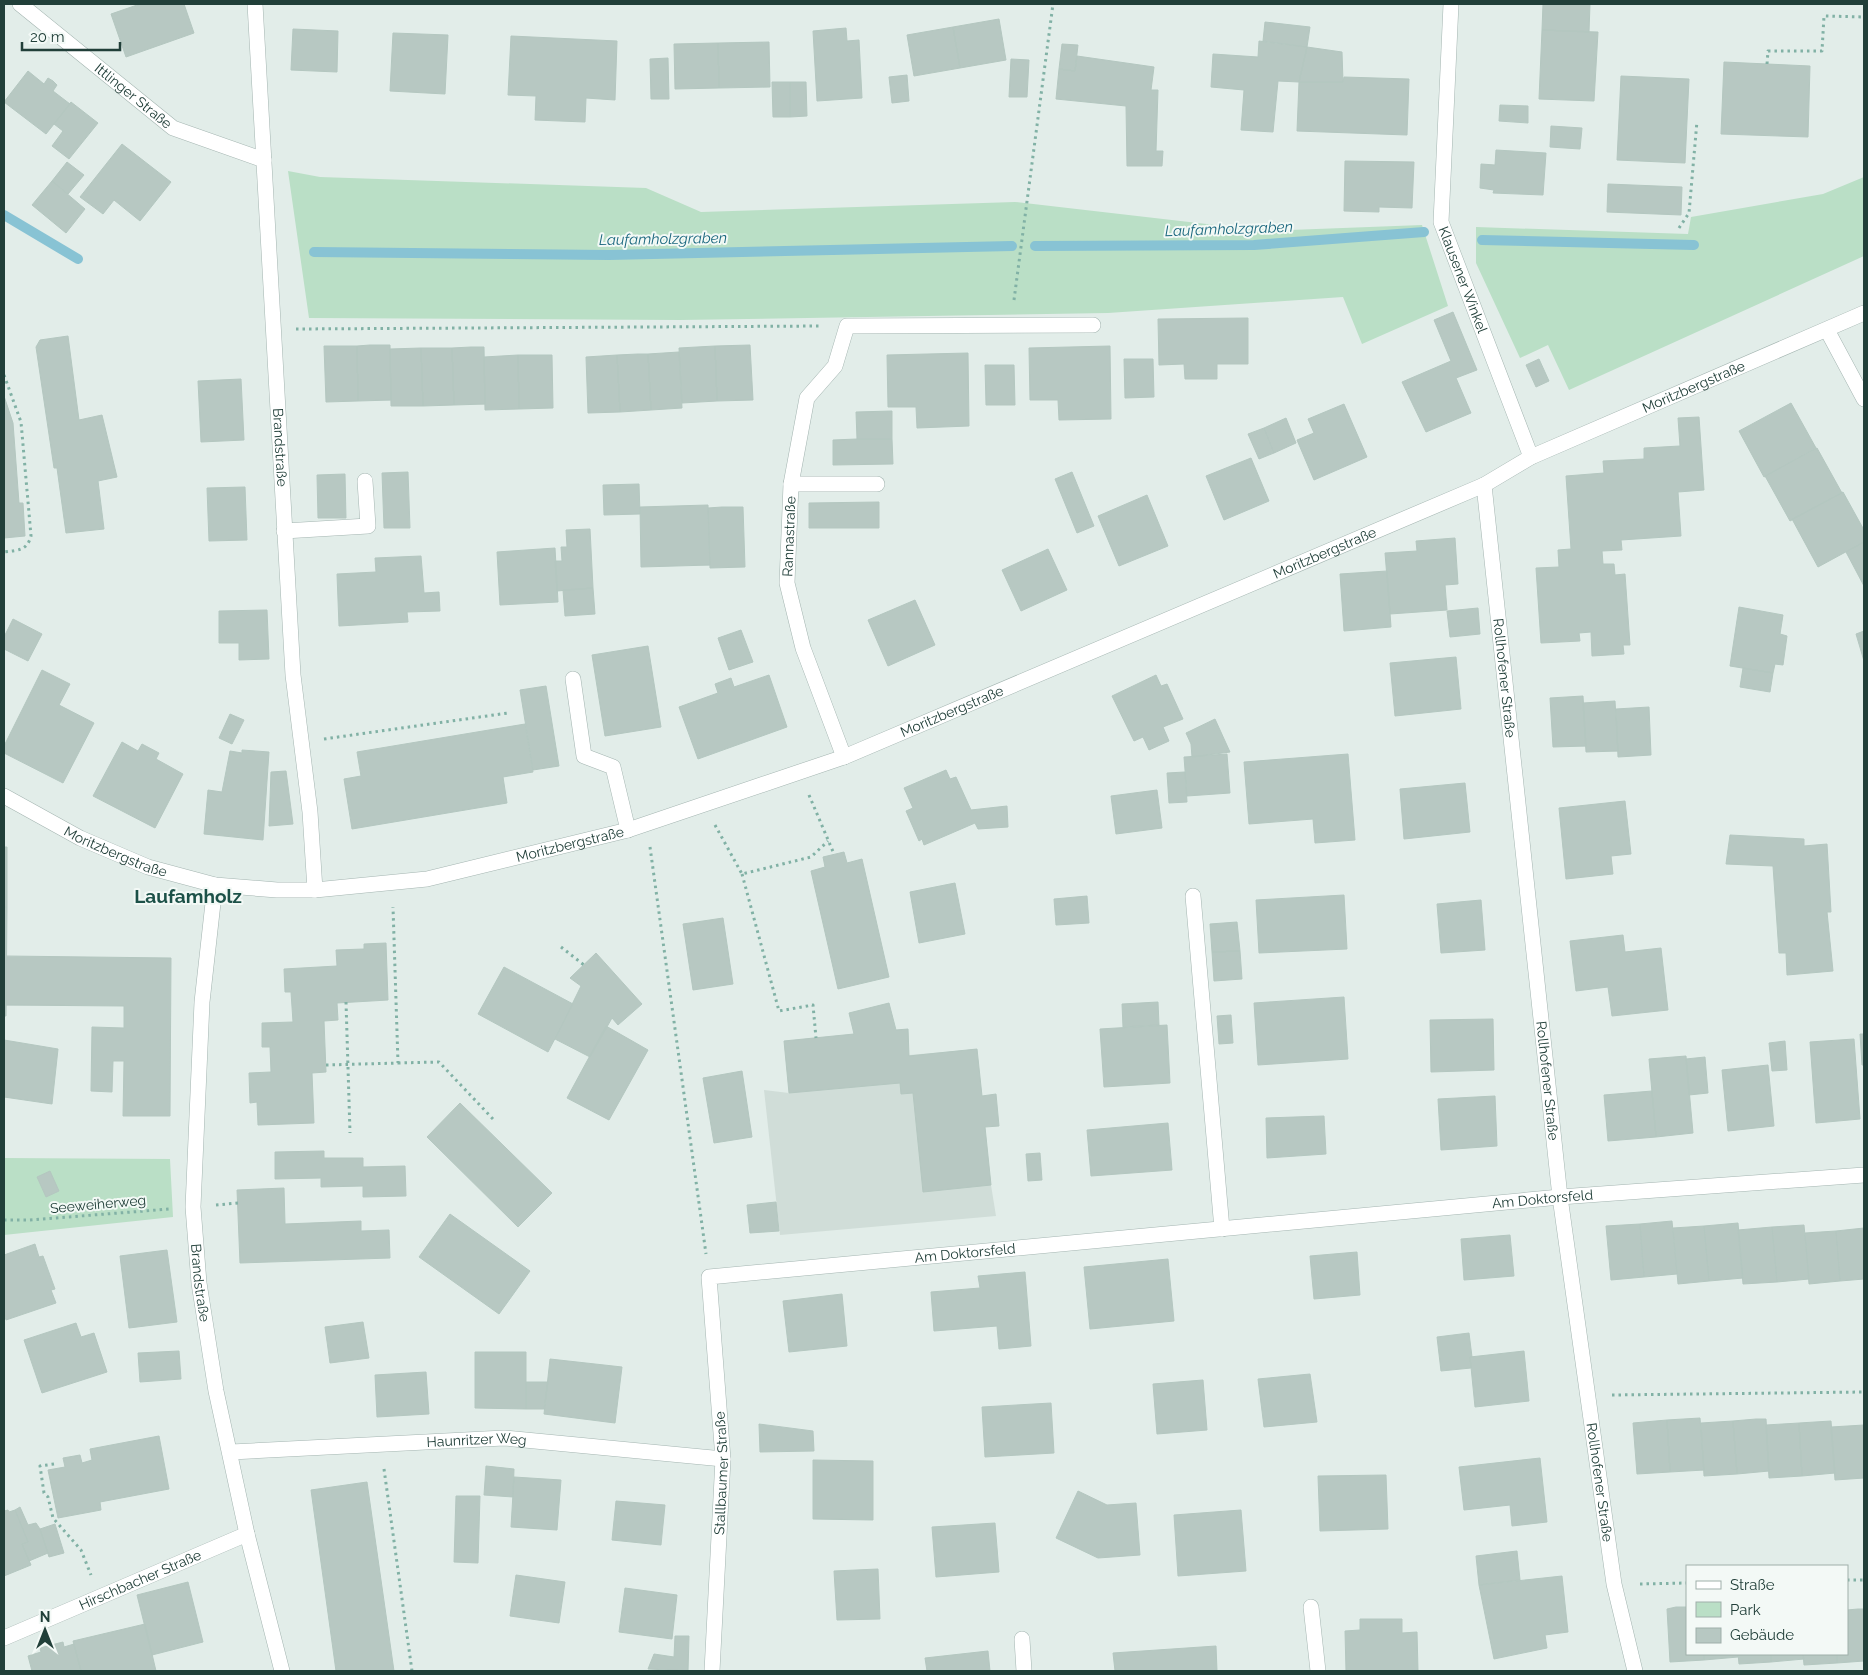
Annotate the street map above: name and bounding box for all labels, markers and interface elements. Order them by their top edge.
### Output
scale bar [22,20,120,52]
text: 20 m [30,28,65,46]
street label: Ittlinger Straße [92,60,175,132]
water label: Laufamholzgraben [1165,218,1293,240]
street label: Klausener Winkel [1435,224,1491,335]
water label: Laufamholzgraben [599,229,727,249]
street label: Moritzbergstraße [1640,357,1747,416]
street label: Brandstraße [270,408,290,487]
street label: Rannastraße [779,496,799,577]
street label: Moritzbergstraße [1271,524,1379,582]
street label: Rollhofener Straße [1490,617,1519,738]
street label: Moritzbergstraße [898,682,1006,740]
street label: Moritzbergstraße [61,823,169,880]
street label: Moritzbergstraße [514,823,625,865]
district label: Laufamholz [134,885,242,907]
street label: Rollhofener Straße [1533,1020,1562,1141]
street label: Am Doktorsfeld [1491,1187,1594,1211]
street label: Seeweiherweg [49,1192,147,1216]
street label: Am Doktorsfeld [914,1240,1016,1266]
street label: Brandstraße [188,1243,213,1323]
street label: Stallbaumer Straße [711,1411,731,1535]
street label: Rollhofener Straße [1584,1422,1616,1543]
street label: Haunritzer Weg [426,1430,527,1450]
street label: Hirschbacher Straße [77,1547,203,1613]
legend [1686,1565,1848,1655]
text: Straße [1730,1576,1775,1594]
text: Park [1730,1601,1761,1619]
north arrow [20,1605,70,1655]
text: N [40,1609,50,1625]
text: Gebäude [1730,1626,1794,1644]

